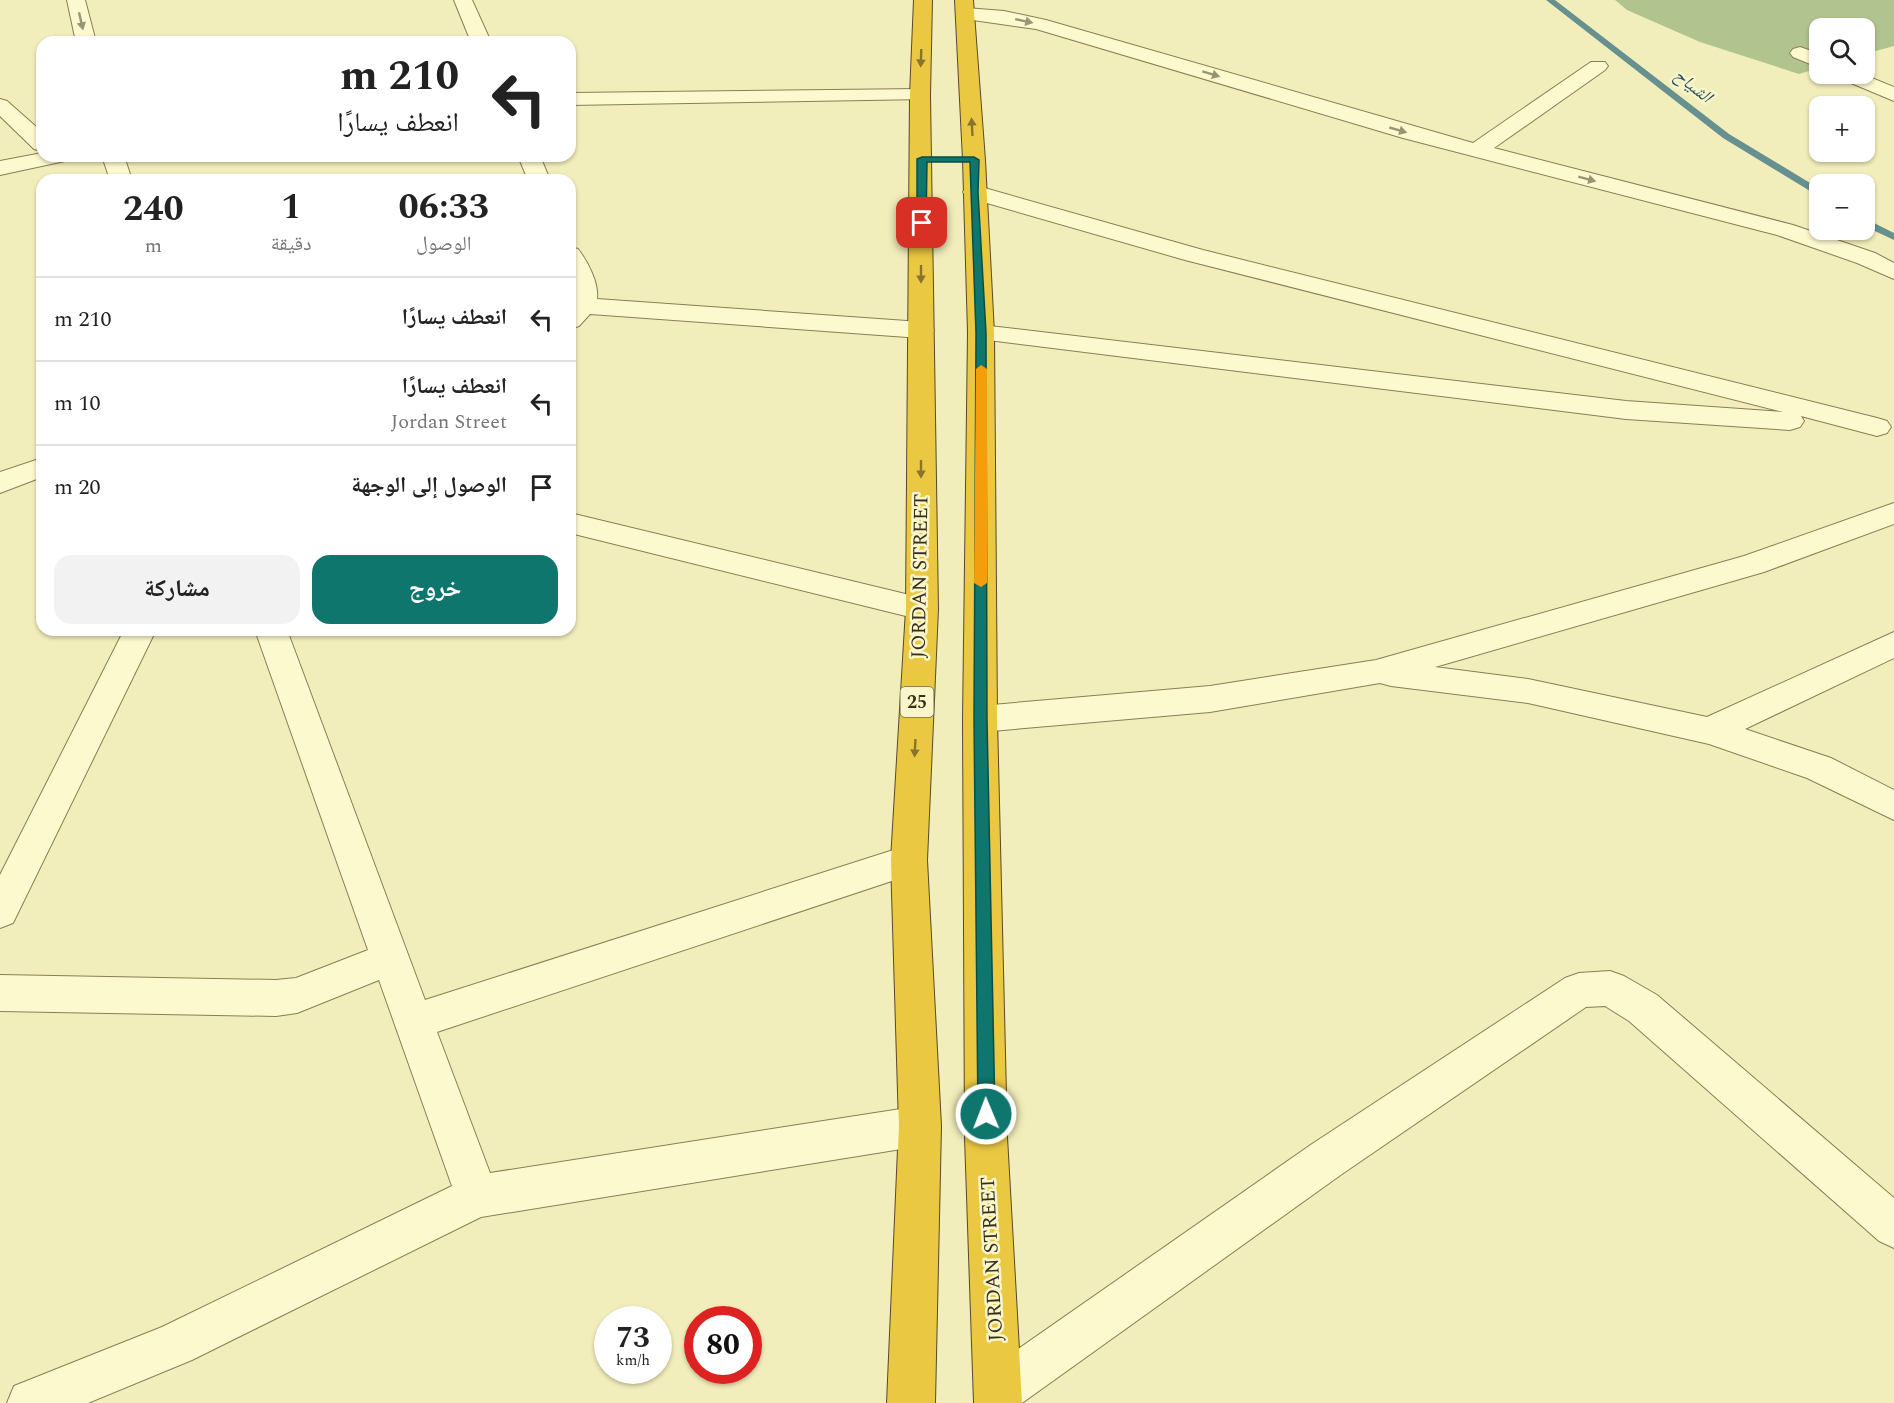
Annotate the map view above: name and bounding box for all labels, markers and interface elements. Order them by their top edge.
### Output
one-way arrow [76,12,86,30]
one-way arrow [1015,16,1033,26]
map controls [1809,18,1875,240]
button: search [1809,18,1875,84]
text: 210 m [340,45,459,108]
one-way arrow [917,49,926,68]
icon: left [480,60,558,138]
water label: الشياح [1668,62,1719,111]
one-way arrow [1203,70,1221,79]
button: + [1809,96,1875,162]
text: انعطف يسارًا [337,102,459,144]
one-way arrow [968,118,977,137]
one-way arrow [1389,126,1407,135]
one-way arrow [1578,174,1596,184]
button: − [1809,174,1875,240]
text: 1 [281,180,301,235]
text: 06:33 [399,180,489,235]
text: 240 [123,182,184,237]
pin [896,197,947,248]
icon: arrive [905,206,938,239]
text: دقيقة [271,229,311,259]
text: الوصول [416,229,471,259]
text: m [145,231,162,261]
one-way arrow [916,265,926,284]
text: انعطف يسارًا [402,301,507,334]
text: 210 m [54,303,111,336]
icon: left [525,303,558,336]
text: انعطف يسارًا [402,370,507,403]
text: 10 m [54,387,100,420]
icon: left [525,387,558,420]
text: Jordan Street [391,407,507,437]
one-way arrow [916,460,926,479]
text: الوصول إلى الوجهة [351,469,507,502]
text: 20 m [54,471,100,504]
icon: arrive [525,471,558,504]
street label: JORDAN STREET [904,493,936,659]
button: مشاركة [54,555,300,624]
button: خروج [312,555,558,624]
road number: 25 [900,687,934,717]
one-way arrow [910,739,919,758]
position arrow [954,1082,1018,1146]
street label: JORDAN STREET [973,1176,1011,1342]
speed limit sign: 80 [684,1306,762,1384]
text: 73 [616,1315,650,1361]
text: km/h [616,1349,650,1372]

